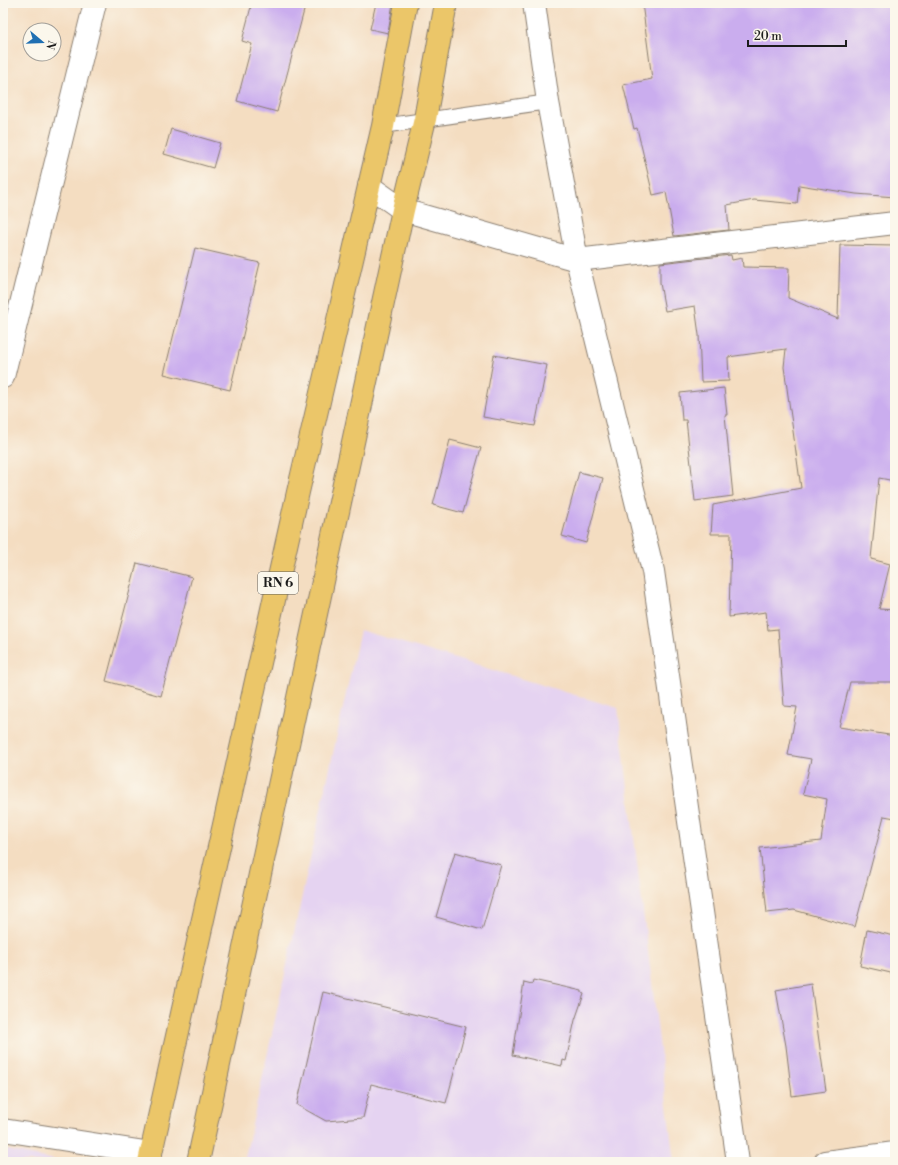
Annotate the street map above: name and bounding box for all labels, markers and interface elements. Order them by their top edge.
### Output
north arrow [22,22,62,62]
scale bar [748,22,846,48]
text: 20 m [754,29,782,44]
text: N [42,39,59,52]
road number: RN 6 [258,572,298,594]

